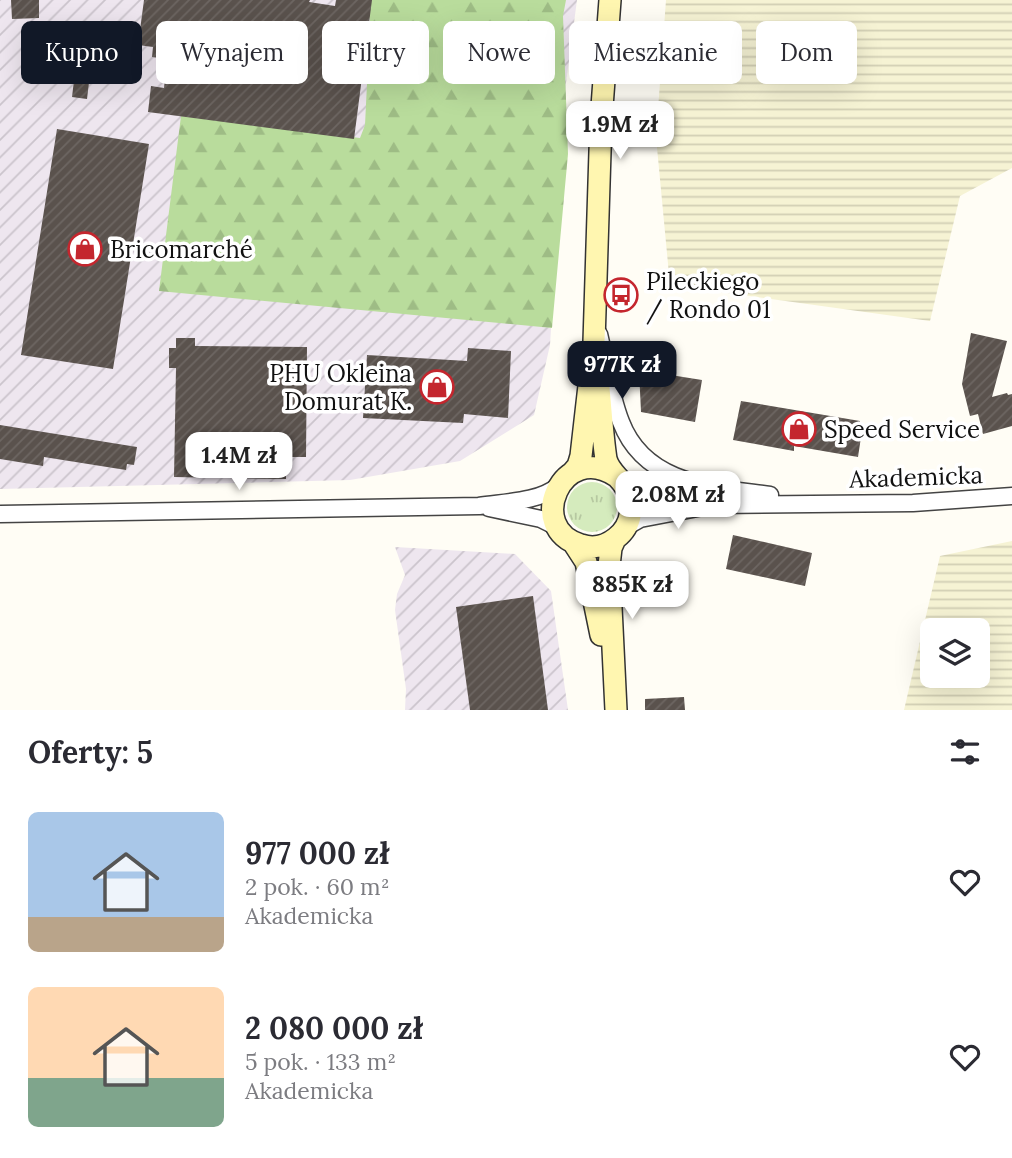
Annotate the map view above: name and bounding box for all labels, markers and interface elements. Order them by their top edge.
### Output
chip: Kupno [21,21,142,84]
chip: Wynajem [156,21,308,84]
chip: Filtry [322,21,429,84]
chip: Nowe [443,21,555,84]
chip: Mieszkanie [569,21,742,84]
chip: Dom [756,21,857,84]
pin: 1.9M zł [555,102,685,161]
text: 1.9M zł [582,109,658,138]
shop icon: Bricomarché [66,230,104,268]
place label: Bricomarché [110,234,253,265]
place label: Pileckiego / Rondo 01 [646,266,771,325]
bus stop icon: Pileckiego / Rondo 01 [602,276,640,314]
pin: 977K zł [557,342,687,401]
text: 977K zł [583,349,661,378]
place label: PHU Okleina Domurat K. [269,358,412,417]
shop icon: PHU Okleina Domurat K. [418,368,456,406]
shop icon: Speed Service [780,410,818,448]
place label: Speed Service [824,414,980,445]
pin: 1.4M zł [174,433,304,492]
text: 1.4M zł [201,440,277,469]
street label: Akademicka [848,459,983,495]
pin: 2.08M zł [606,472,750,531]
text: 2.08M zł [632,479,724,508]
pin: 885K zł [567,562,697,621]
text: 885K zł [592,569,672,598]
map controls [920,618,990,688]
button: layers [920,618,990,688]
text: Oferty: 5 [28,733,153,771]
icon: filters [946,733,984,771]
text: 977 000 zł [245,834,389,872]
icon: home [84,840,168,924]
icon: heart [946,863,984,901]
text: 2 pok. · 60 m² [245,872,390,901]
text: Akademicka [245,901,373,930]
text: 2 080 000 zł [245,1009,423,1047]
icon: home [84,1015,168,1099]
icon: heart [946,1038,984,1076]
text: 5 pok. · 133 m² [245,1047,396,1076]
text: Akademicka [245,1076,373,1105]

